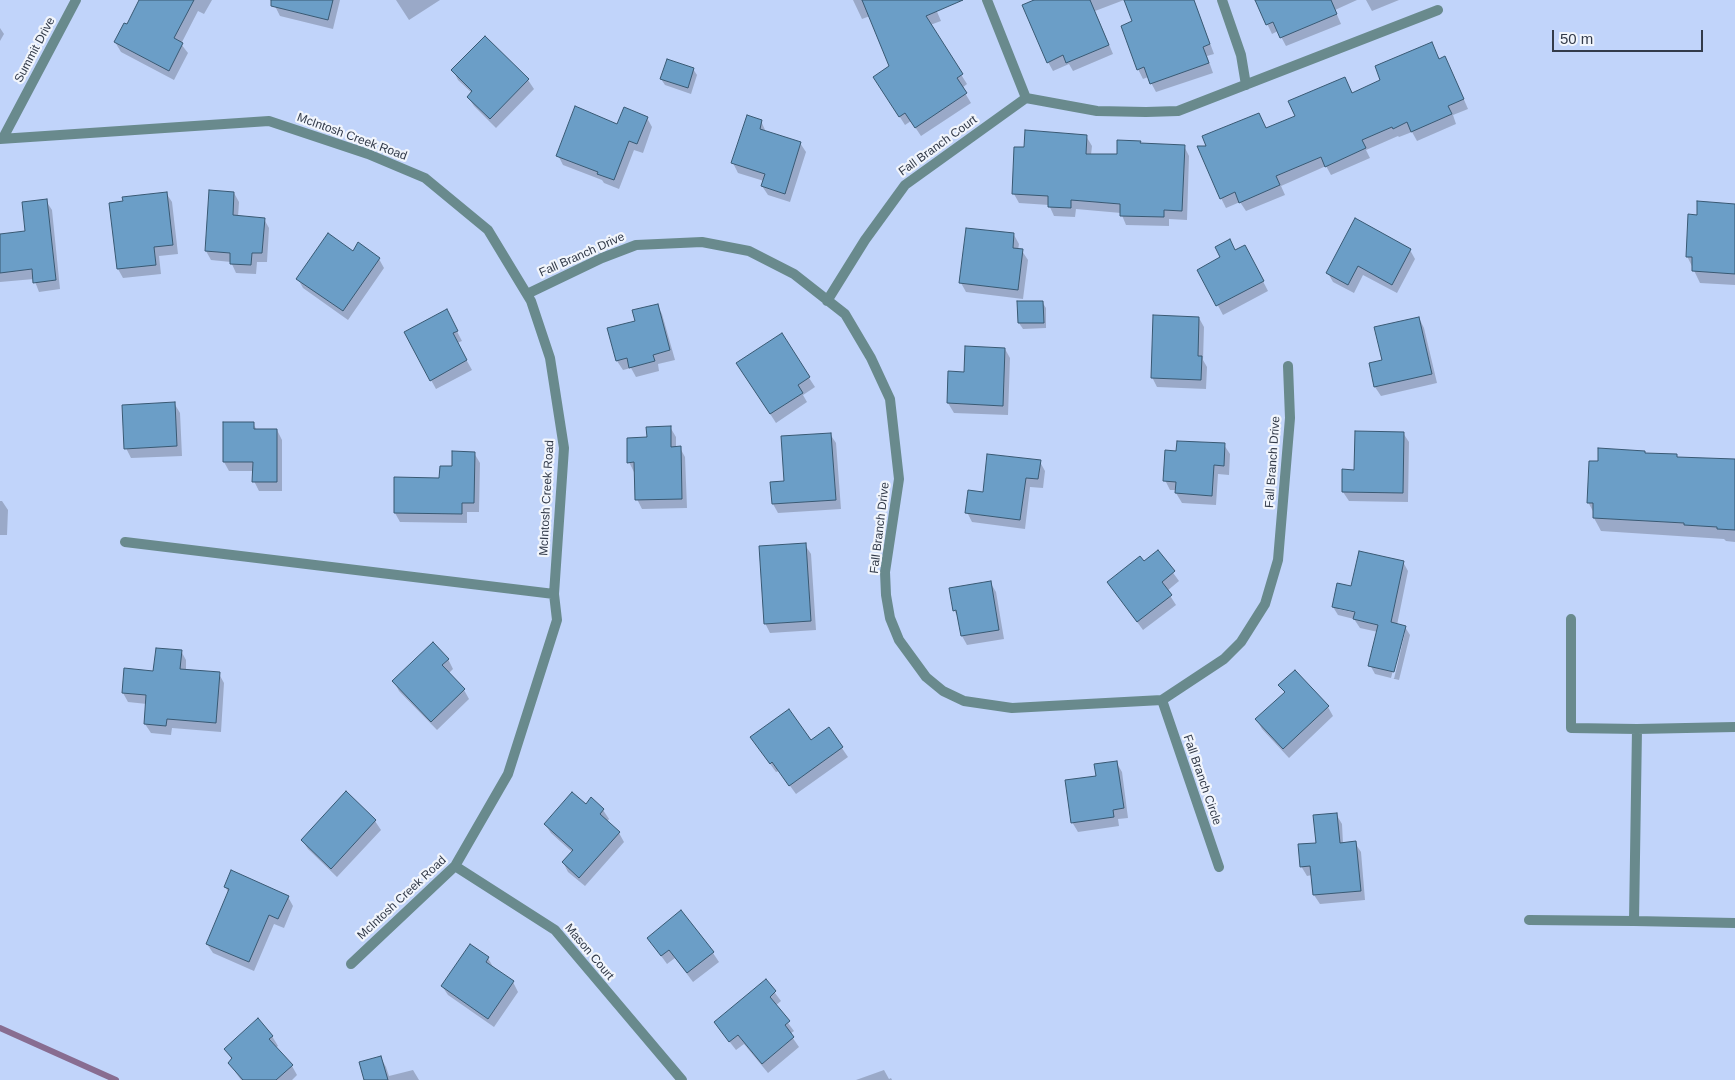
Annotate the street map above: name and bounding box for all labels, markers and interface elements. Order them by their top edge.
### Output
street label: Summit Drive [12,15,58,85]
scale bar [1555,20,1706,52]
text: 50 m [1560,30,1593,47]
street label: McIntosh Creek Road [295,110,409,164]
street label: Fall Branch Court [896,113,980,179]
street label: Fall Branch Drive [537,230,627,280]
street label: Fall Branch Drive [1263,416,1283,508]
street label: McIntosh Creek Road [537,440,557,556]
street label: Fall Branch Drive [867,481,893,575]
street label: Fall Branch Circle [1180,733,1224,827]
street label: McIntosh Creek Road [355,853,449,943]
street label: Mason Court [561,921,617,983]

